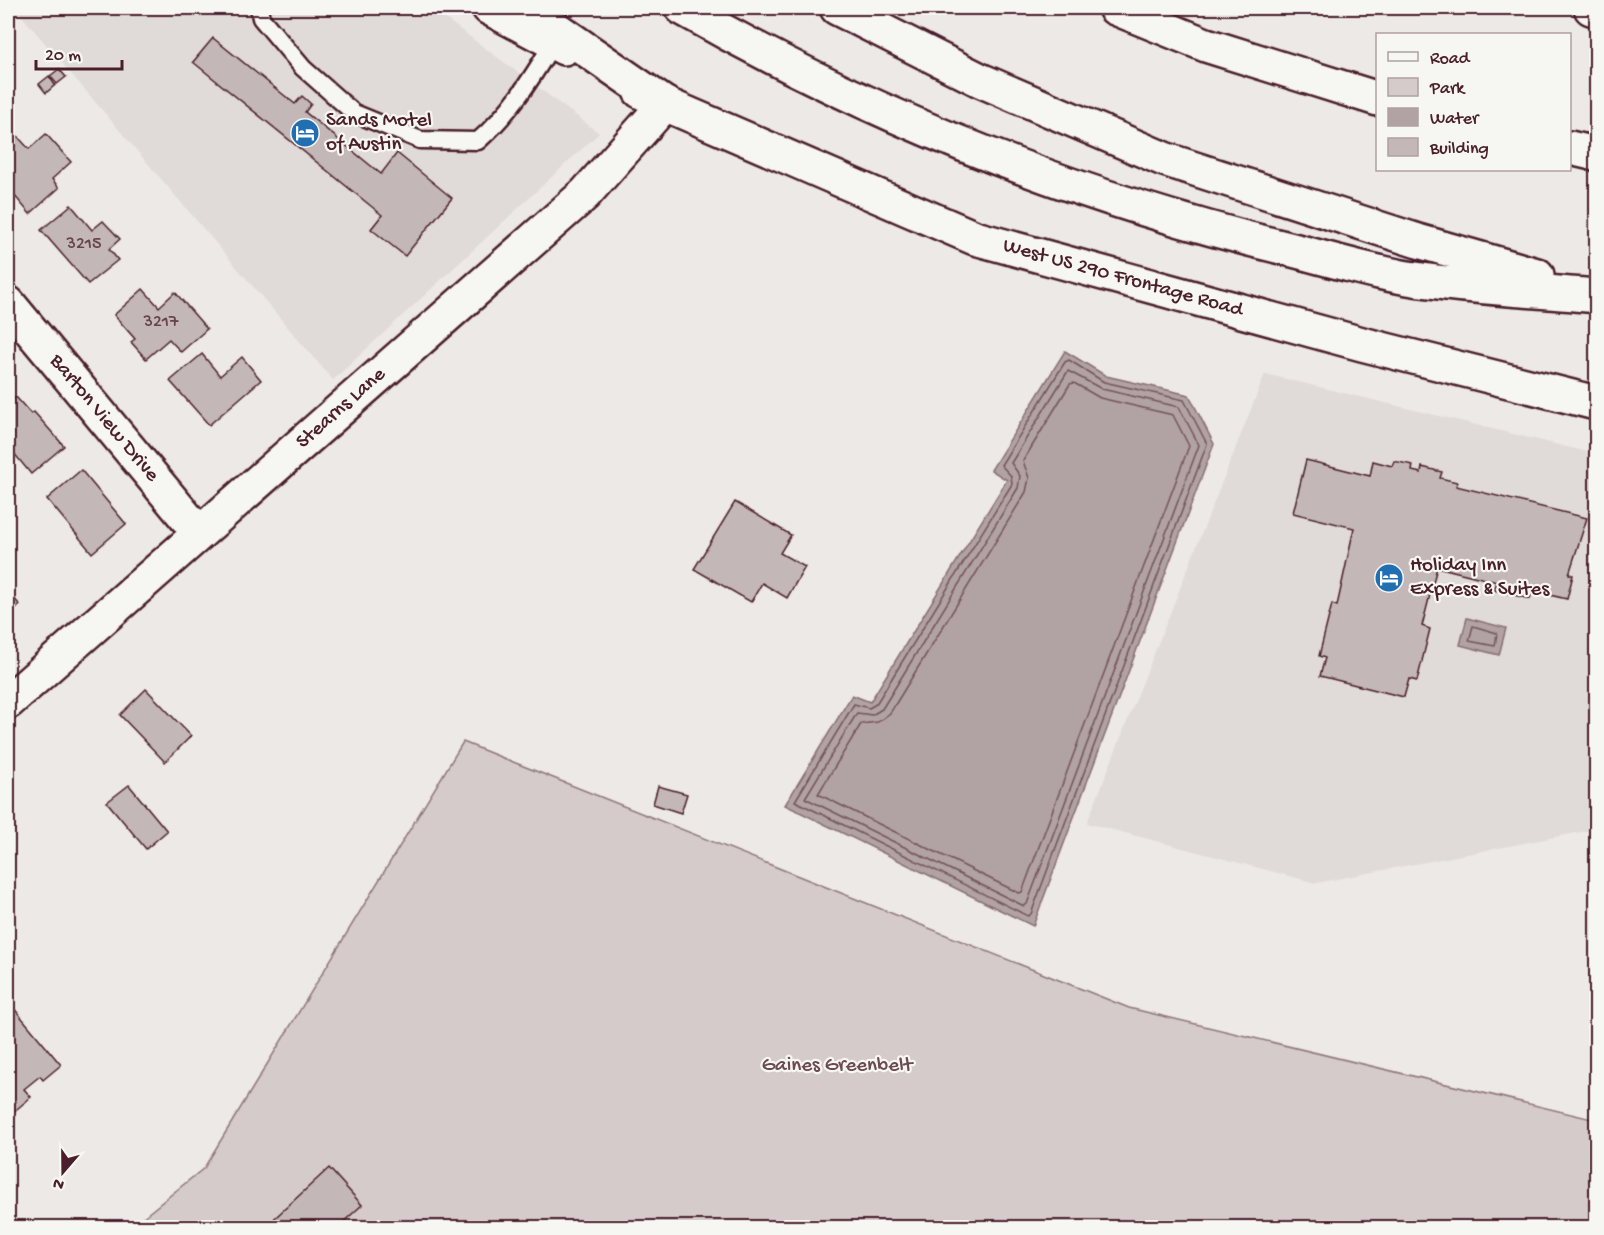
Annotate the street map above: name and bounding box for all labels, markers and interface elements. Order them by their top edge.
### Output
scale bar [36,33,122,71]
legend [1376,33,1571,171]
text: 20 m [45,46,81,67]
text: Road [1430,49,1471,70]
text: Park [1429,79,1466,100]
place label: Sands Motel of Austin [326,109,432,158]
text: Water [1430,109,1480,130]
hotel icon: Sands Motel of Austin [289,117,321,149]
text: Building [1429,139,1489,160]
house number: 3215 [66,234,101,255]
street label: West US 290 Frontage Road [1000,234,1247,324]
house number: 3217 [143,312,179,333]
street label: Barton View Drive [43,349,165,488]
street label: Stearns Lane [291,362,392,455]
place label: Holiday Inn Express & Suites [1410,554,1550,603]
hotel icon: Holiday Inn Express & Suites [1373,562,1405,594]
park label: Gaines Greenbelt [762,1054,915,1079]
north arrow [33,1142,93,1202]
text: N [50,1172,67,1194]

